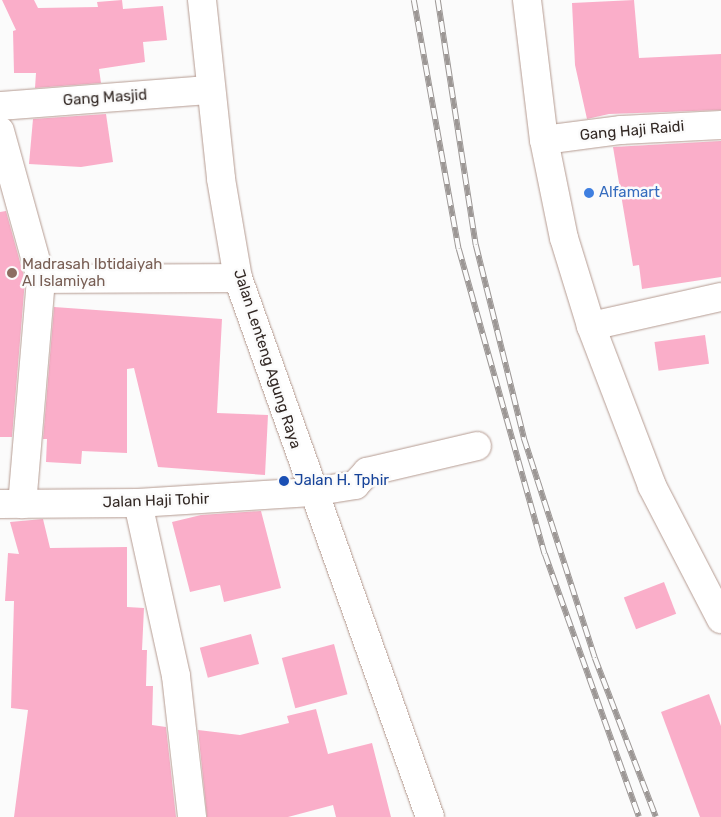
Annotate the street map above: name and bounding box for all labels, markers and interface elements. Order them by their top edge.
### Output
street label: Gang Masjid [62,86,148,110]
street label: Gang Haji Raidi [579,117,685,145]
place label: Alfamart [599,184,660,202]
marker: Alfamart [583,187,595,199]
place label: Madrasah Ibtidaiyah Al Islamiyah [22,255,162,290]
marker: Madrasah Ibtidaiyah Al Islamiyah [6,267,18,279]
street label: Jalan Lenteng Agung Raya [229,267,305,451]
place label: Jalan H. Tphir [294,472,389,490]
marker: Jalan H. Tphir [278,475,290,487]
street label: Jalan Haji Tohir [102,490,210,512]

